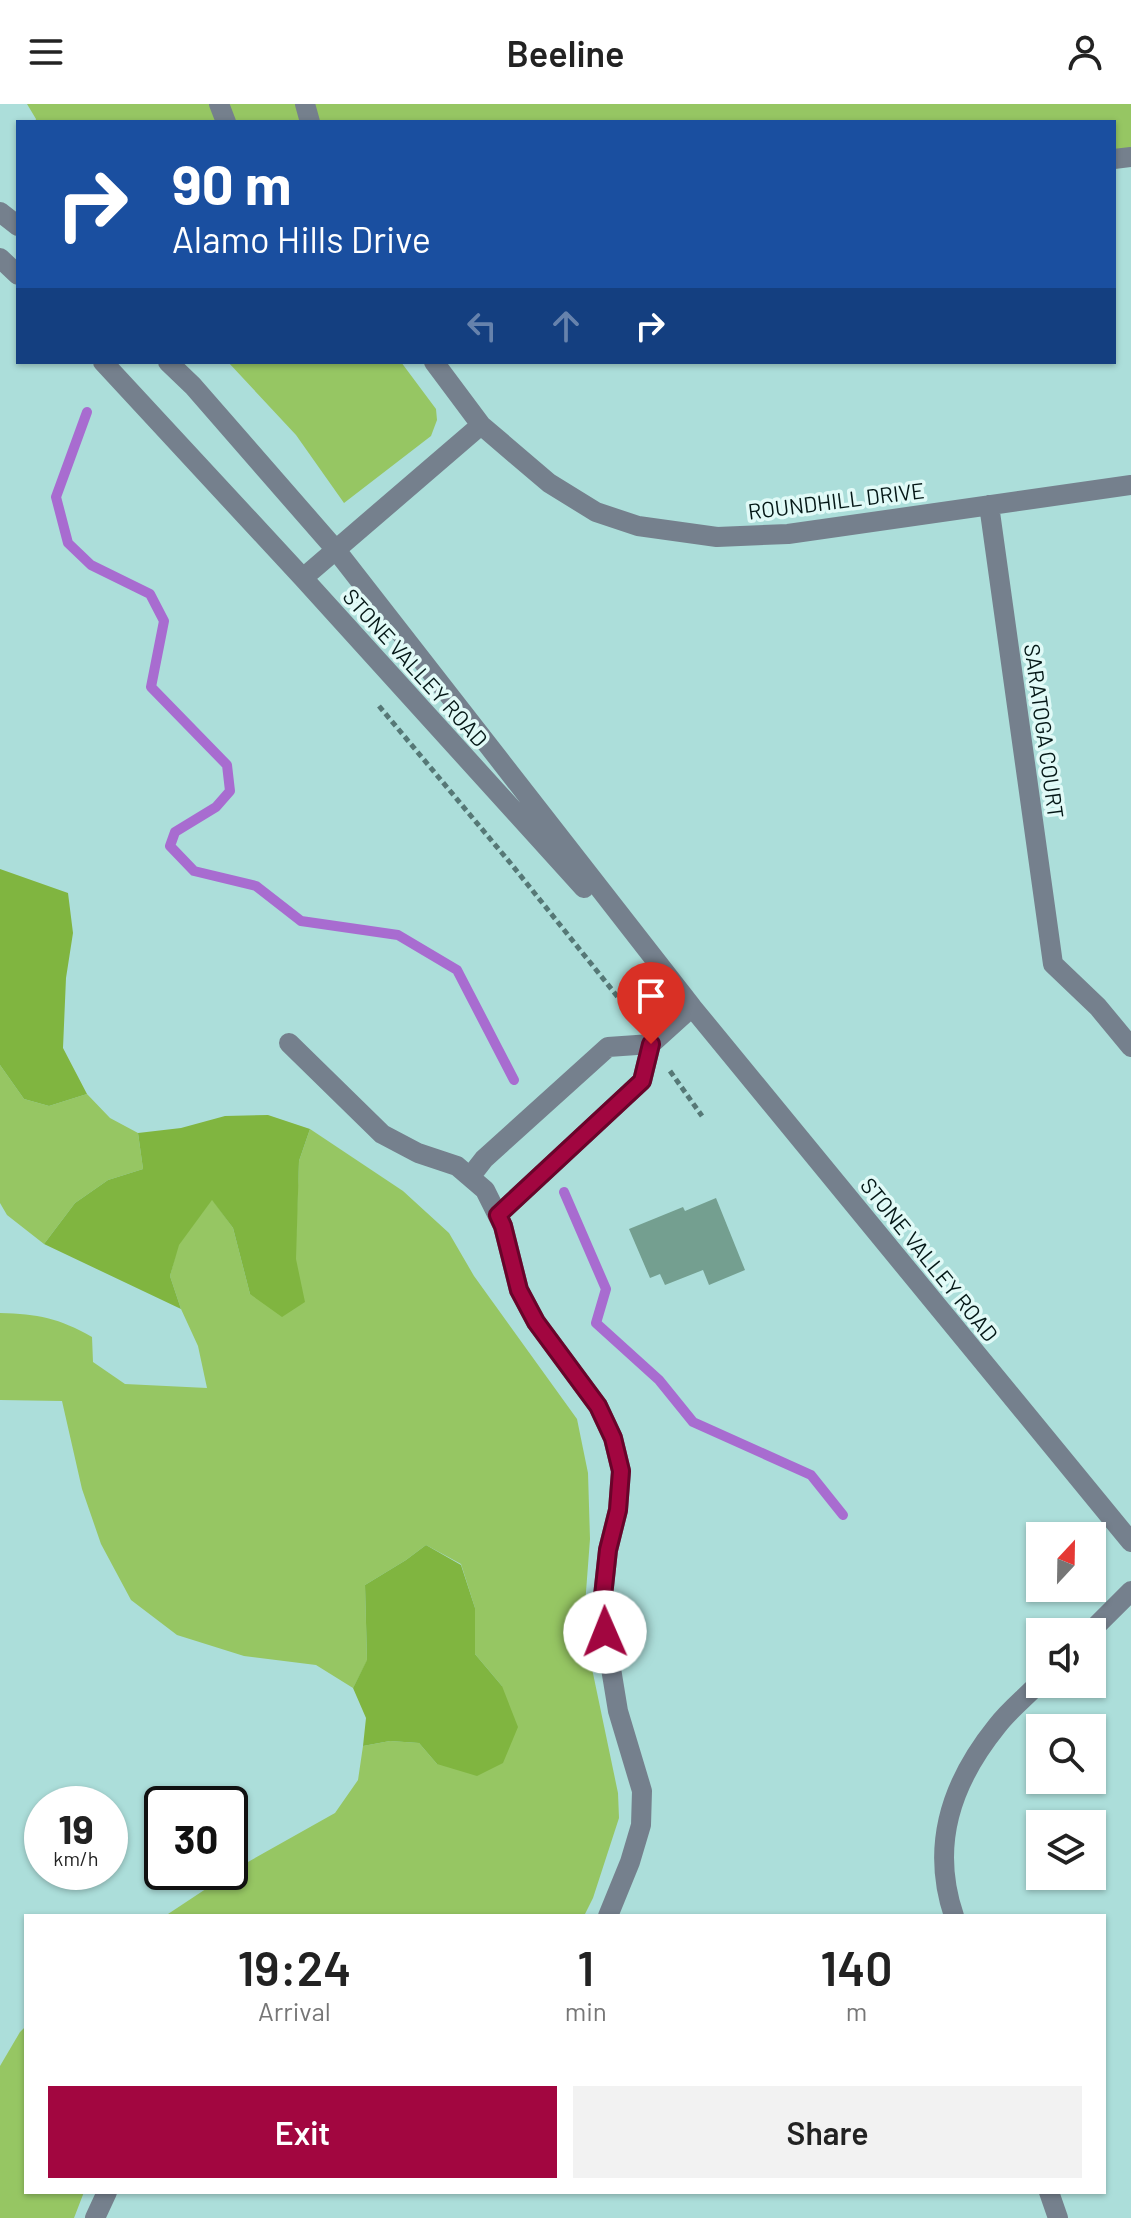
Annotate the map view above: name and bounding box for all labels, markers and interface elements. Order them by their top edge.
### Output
icon: menu [24,30,68,74]
icon: person [1063,30,1107,74]
text: Beeline [506,31,625,74]
text: 90 m [172,149,292,216]
icon: right [40,152,144,256]
text: Alamo Hills Drive [172,217,431,260]
icon: left [460,304,504,348]
icon: ahead [544,304,588,348]
icon: right [628,304,672,348]
street label: ROUNDHILL DRIVE [746,476,926,524]
street label: STONE VALLEY ROAD [338,583,494,751]
street label: SARATOGA COURT [1020,642,1070,820]
pin [617,962,685,1044]
icon: arrive [629,974,673,1018]
street label: STONE VALLEY ROAD [856,1172,1004,1346]
north arrow [1026,1522,1106,1602]
map controls [1026,1522,1106,1890]
position arrow [563,1590,647,1674]
button: sound [1026,1618,1106,1698]
button: search [1026,1714,1106,1794]
speed limit sign: 30 [144,1786,248,1890]
text: 19 [58,1804,94,1852]
button: layers [1026,1810,1106,1890]
text: km/h [53,1846,99,1870]
text: 19:24 [237,1938,351,1996]
text: 1 [577,1938,594,1996]
text: 140 [820,1938,893,1996]
text: Arrival [258,1995,331,2026]
text: min [565,1995,607,2026]
text: m [846,1995,867,2026]
button: Exit [48,2086,557,2178]
button: Share [573,2086,1082,2178]

